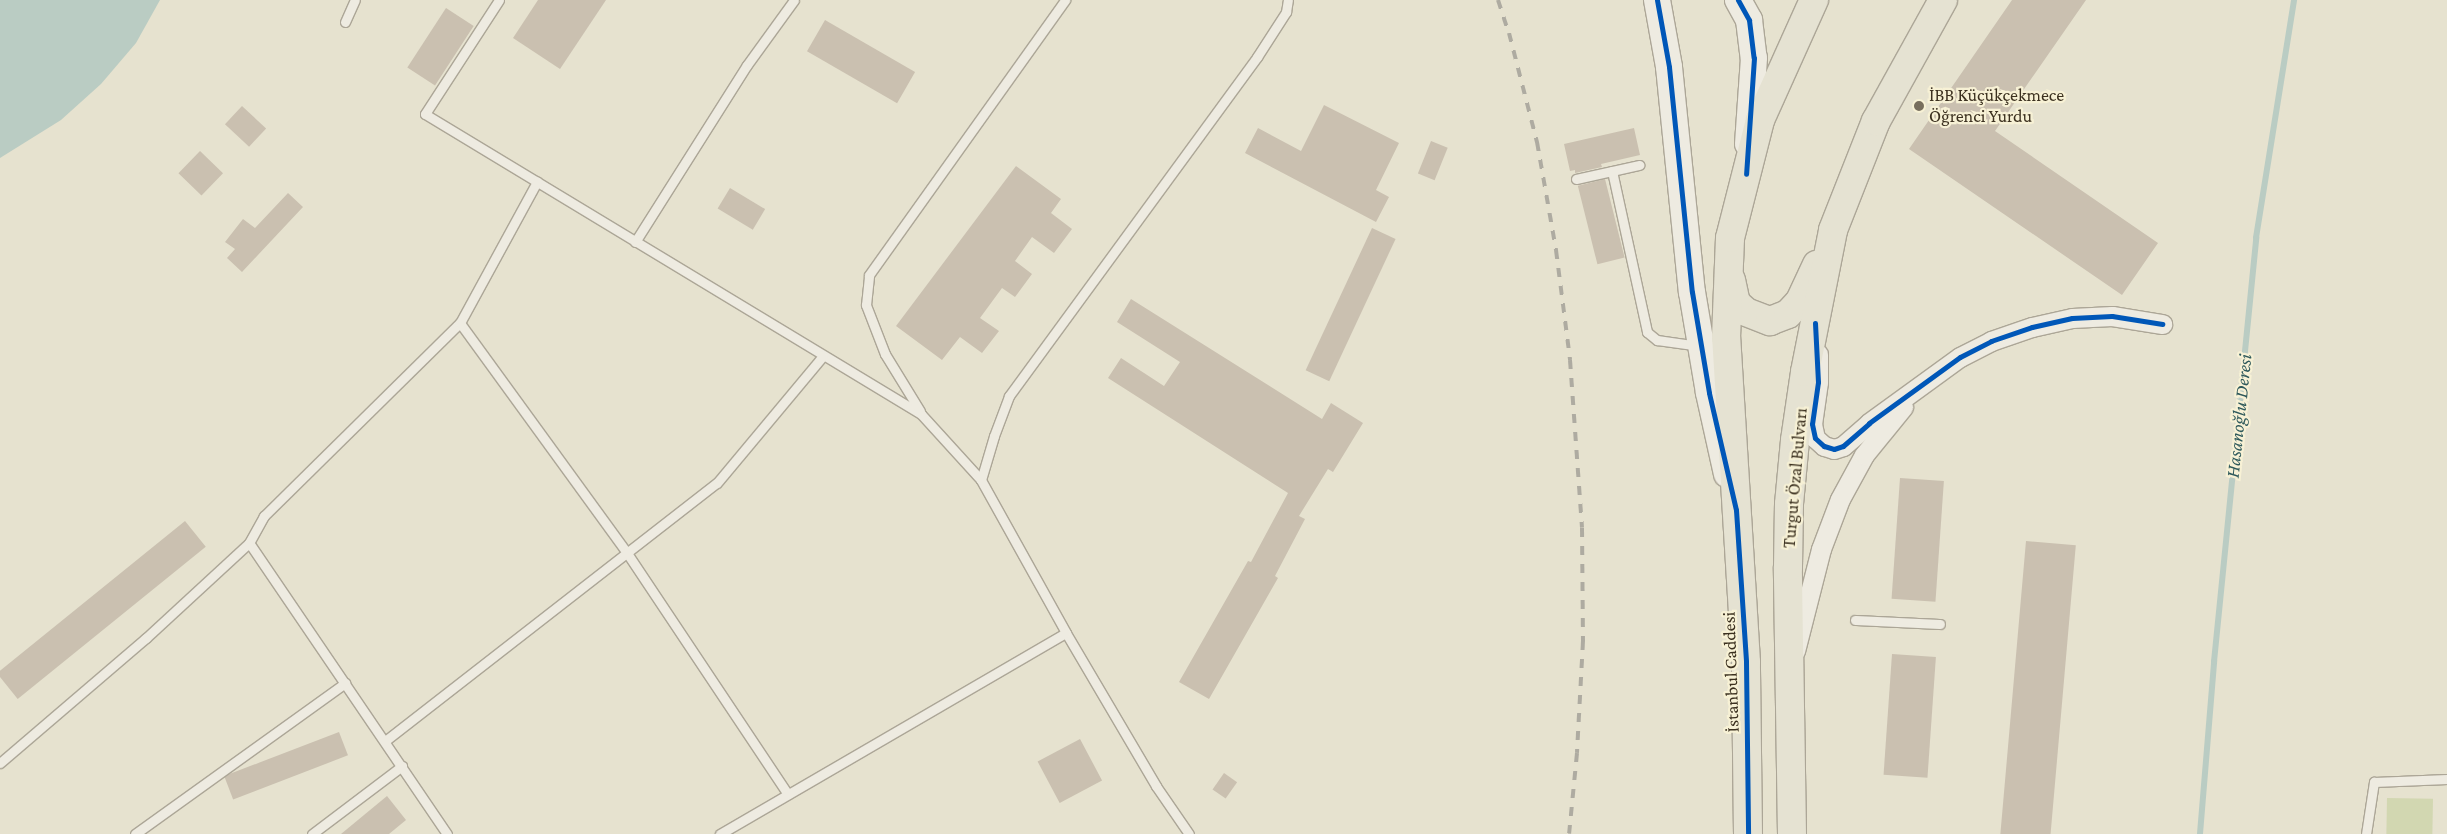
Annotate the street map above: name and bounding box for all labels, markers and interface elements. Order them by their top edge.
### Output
place label: İBB Küçükçekmece Öğrenci Yurdu [1929,85,2064,128]
marker: İBB Küçükçekmece Öğrenci Yurdu [1913,100,1925,112]
water label: Hasanoğlu Deresi [2221,353,2257,479]
street label: Turgut Özal Bulvarı [1778,407,1812,549]
street label: İstanbul Caddesi [1718,611,1744,733]

